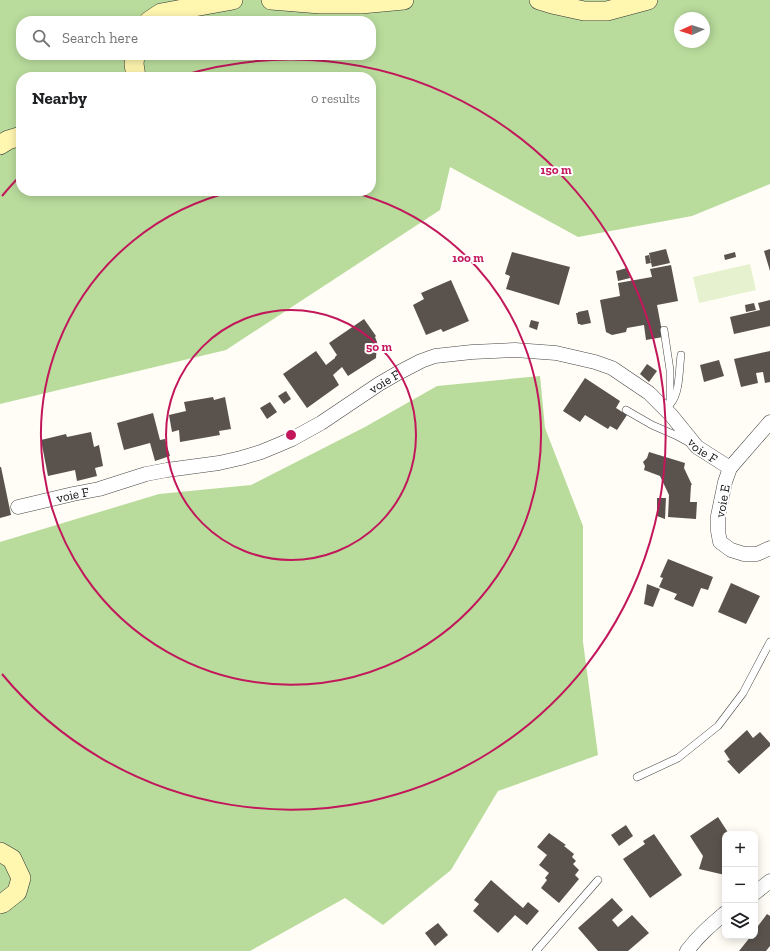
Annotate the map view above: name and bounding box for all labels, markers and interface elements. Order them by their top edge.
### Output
north arrow [674,12,710,48]
search box [16,16,376,60]
icon: search [30,27,52,49]
text: Search here [62,29,138,47]
text: Nearby [32,88,87,108]
text: 0 results [311,91,360,106]
text: 150 m [541,163,572,177]
text: 100 m [452,251,484,265]
text: 50 m [366,340,392,354]
street label: voie F [366,367,402,397]
centre of rings [284,428,298,442]
street label: voie F [685,435,720,466]
street label: voie E [712,483,733,519]
street label: voie F [55,484,90,506]
map controls [722,831,758,939]
button: + [722,831,758,867]
button: − [722,867,758,903]
button: layers [722,903,758,939]

